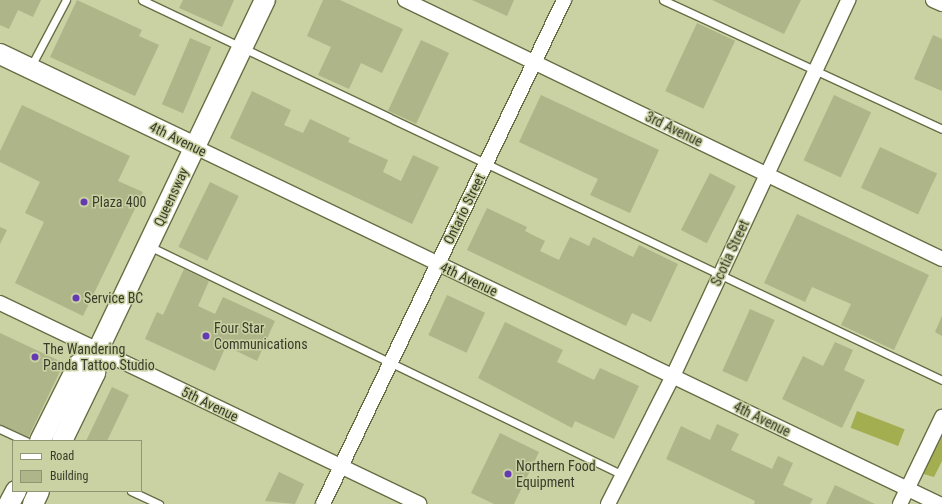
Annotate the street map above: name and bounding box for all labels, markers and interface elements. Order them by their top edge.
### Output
street label: 3rd Avenue [643,108,705,150]
street label: 4th Avenue [147,118,209,160]
street label: Queensway [150,165,192,229]
street label: Ontario Street [440,171,488,247]
place label: Plaza 400 [92,194,146,210]
marker: Plaza 400 [79,197,89,207]
street label: Scotia Street [707,217,753,289]
street label: 4th Avenue [438,258,500,300]
place label: Service BC [84,290,143,306]
marker: Service BC [71,293,81,303]
place label: Four Star Communications [214,320,308,352]
marker: Four Star Communications [201,331,211,341]
place label: The Wandering Panda Tattoo Studio [43,341,155,374]
marker: The Wandering Panda Tattoo Studio [30,352,40,362]
street label: 5th Avenue [179,383,241,425]
street label: 4th Avenue [731,398,793,440]
legend [12,440,142,492]
text: Road [50,449,74,463]
place label: Northern Food Equipment [516,458,596,490]
text: Building [50,469,88,483]
marker: Northern Food Equipment [503,469,513,479]

